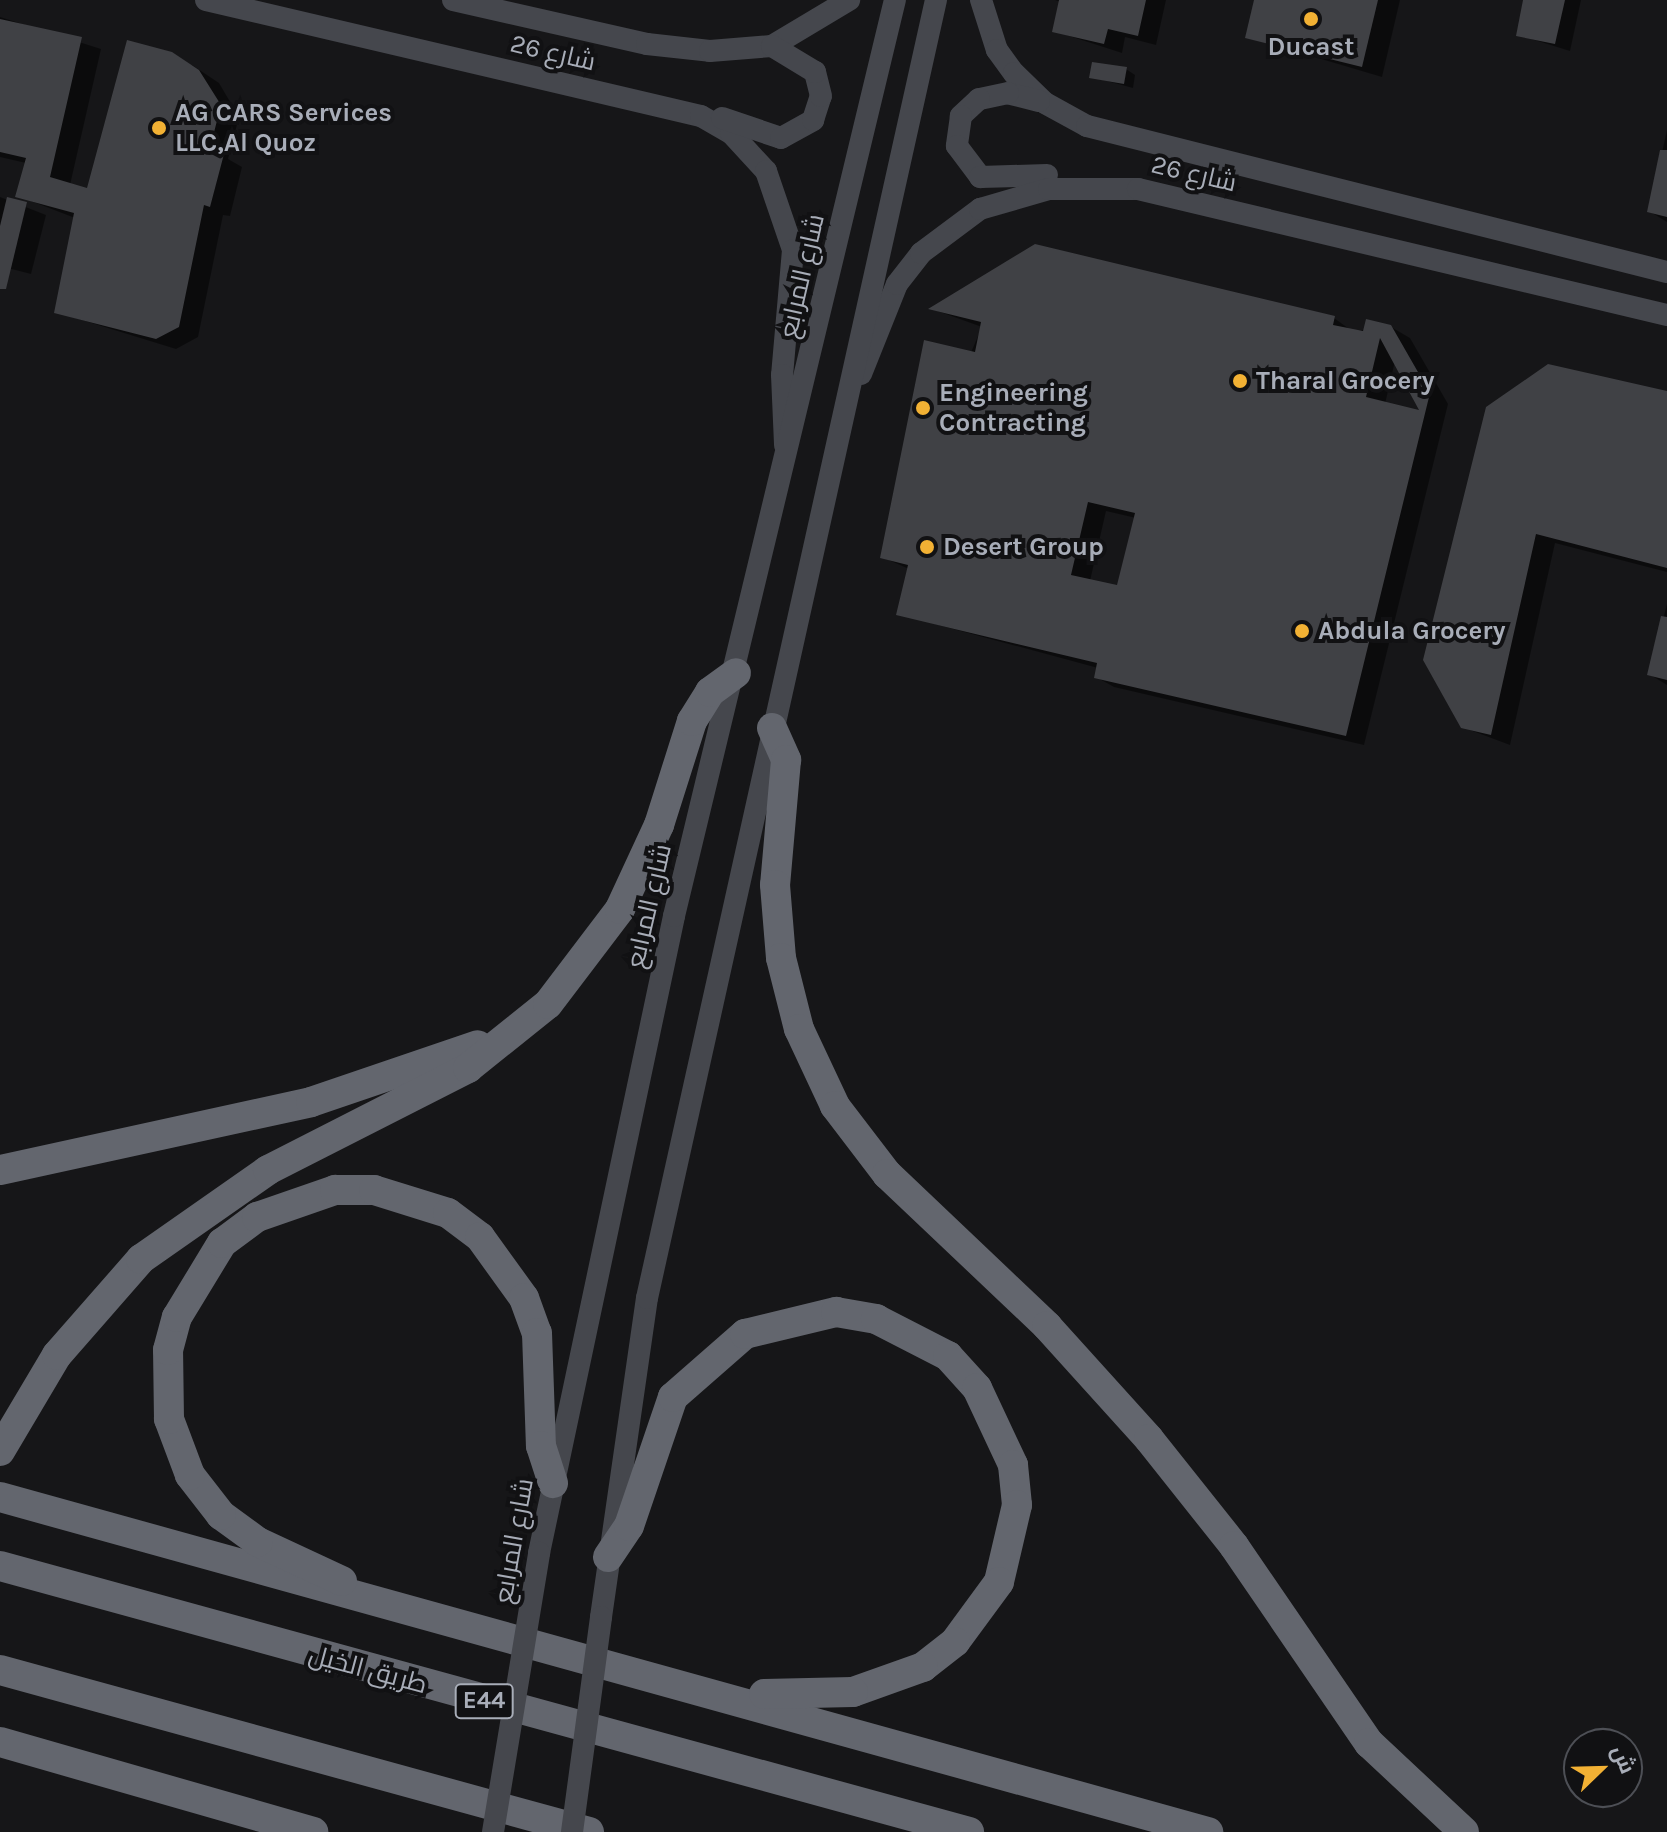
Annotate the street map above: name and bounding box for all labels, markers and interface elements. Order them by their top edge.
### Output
marker: Ducast [1302,10,1320,28]
street label: شارع 26 [507,28,599,78]
place label: Ducast [1267,31,1355,63]
place label: AG CARS Services LLC,Al Quoz [175,97,392,158]
marker: AG CARS Services LLC,Al Quoz [150,119,168,137]
street label: شارع 26 [1148,149,1240,199]
street label: شارع المرابع [773,211,831,341]
place label: Tharal Grocery [1256,365,1435,397]
marker: Tharal Grocery [1231,372,1249,390]
place label: Engineering Contracting [939,377,1088,438]
marker: Engineering Contracting [914,399,932,417]
place label: Desert Group [943,531,1104,563]
marker: Desert Group [918,538,936,556]
place label: Abdula Grocery [1318,615,1506,647]
marker: Abdula Grocery [1293,622,1311,640]
street label: شارع المرابع [620,841,678,971]
street label: شارع المرابع [488,1476,540,1606]
street label: طريق الخيل [305,1639,431,1701]
road number: E44 [454,1681,514,1721]
north arrow [1563,1728,1643,1808]
text: ش [1606,1741,1641,1777]

